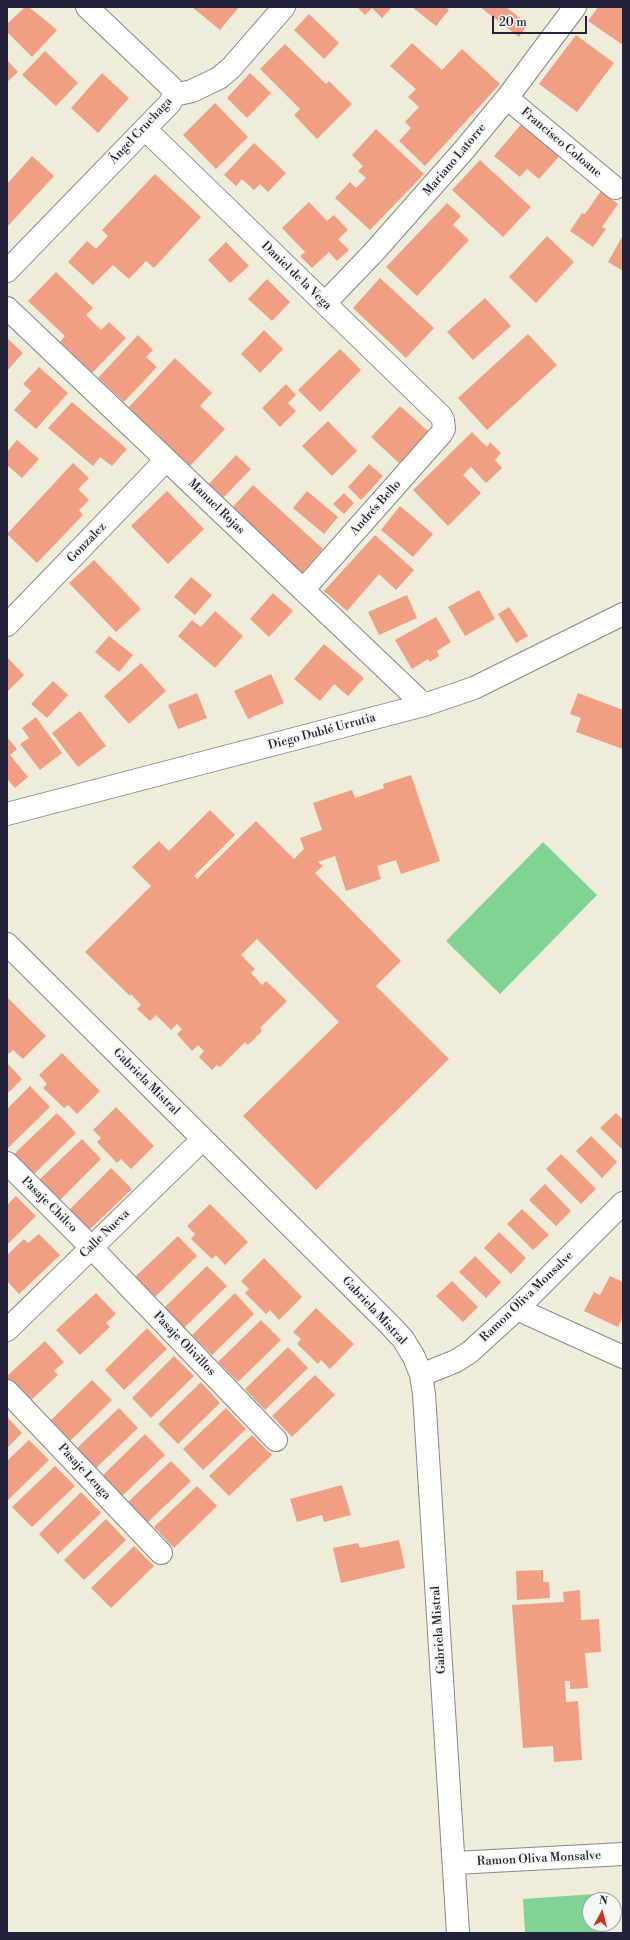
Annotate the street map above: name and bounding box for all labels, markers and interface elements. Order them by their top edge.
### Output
scale bar [494,8,589,34]
text: 20 m [499,15,527,30]
street label: Ángel Cruchaga [107,95,175,167]
street label: Francisco Coloane [518,105,604,181]
street label: Mariano Latorre [421,121,489,199]
street label: Daniel de la Vega [258,239,334,313]
street label: Manuel Rojas [185,476,247,538]
street label: Andrés Bello [347,477,405,539]
street label: Gonzalez [64,520,110,566]
street label: Diego Dublé Urrutia [267,711,377,753]
street label: Gabriela Mistral [110,1046,182,1118]
street label: Pasaje Chilco [18,1174,80,1236]
street label: Calle Nueva [77,1207,133,1261]
street label: Ramon Oliva Monsalve [477,1249,577,1345]
street label: Gabriela Mistral [339,1274,409,1348]
street label: Pasaje Olivillos [150,1309,218,1379]
street label: Pasaje Lenga [55,1441,113,1503]
street label: Gabriela Mistral [429,1585,449,1675]
street label: Ramon Oliva Monsalve [477,1849,601,1869]
north arrow [582,1892,622,1932]
text: N [598,1894,609,1909]

